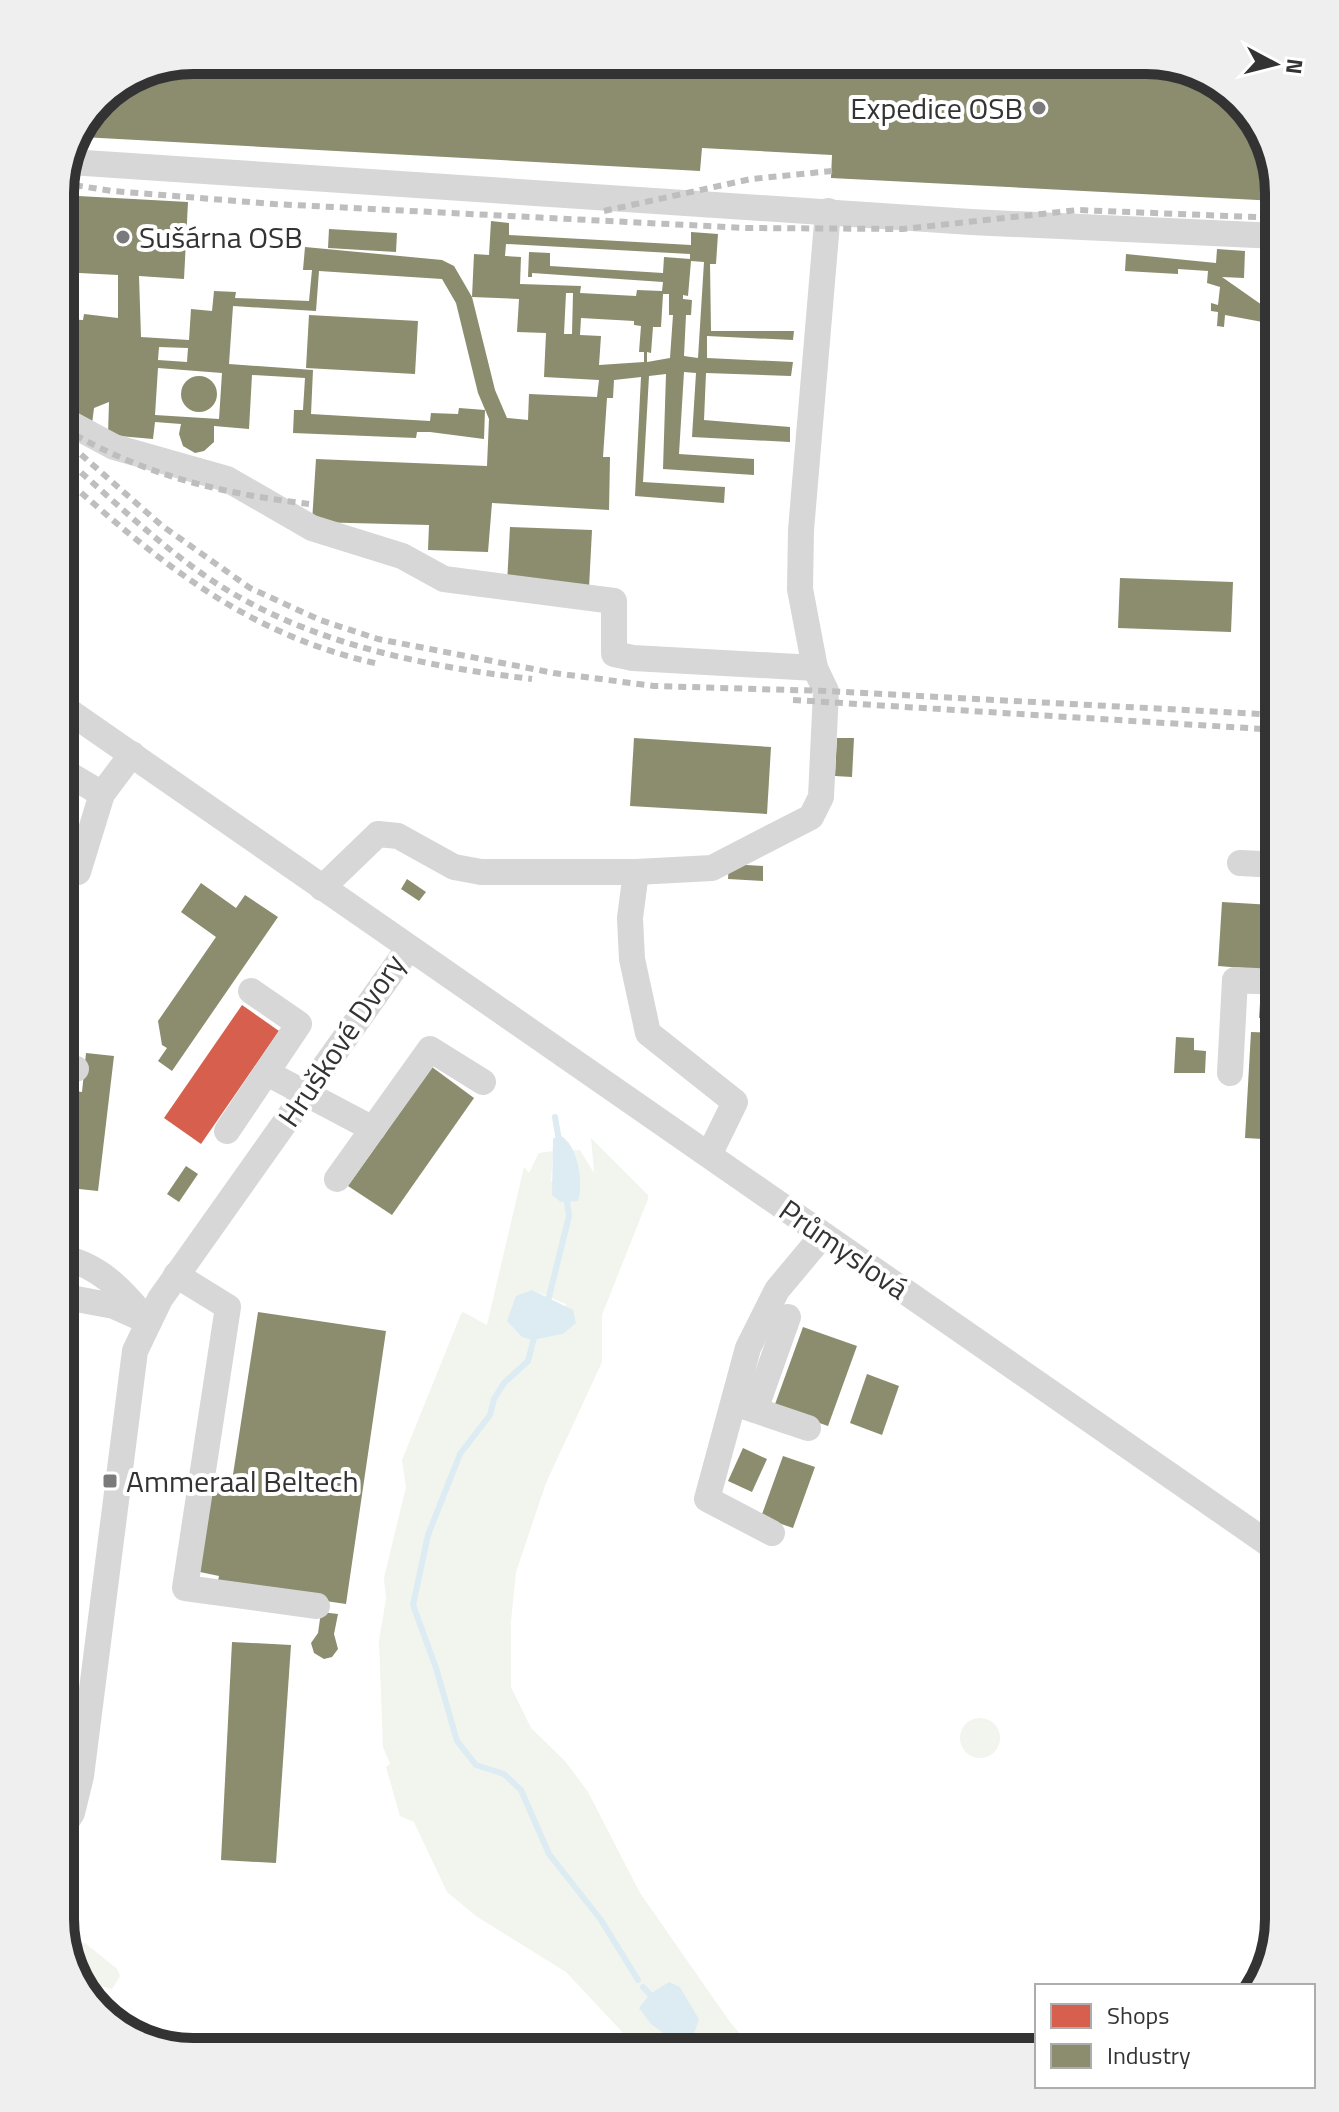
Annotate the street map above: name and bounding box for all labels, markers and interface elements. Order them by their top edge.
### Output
north arrow [1235,24,1315,104]
text: N [1277,57,1313,76]
place label: Expedice OSB [850,85,1023,131]
marker: Expedice OSB [1030,99,1048,117]
place label: Sušárna OSB [139,214,303,260]
marker: Sušárna OSB [114,228,132,246]
street label: Hruškové Dvory [266,944,416,1136]
street label: Průmyslová [770,1187,918,1311]
place label: Ammeraal Beltech [126,1458,359,1504]
marker: Ammeraal Beltech [101,1472,119,1490]
legend [1035,1984,1315,2088]
text: Shops [1107,1997,1169,2033]
text: Industry [1107,2037,1191,2073]

